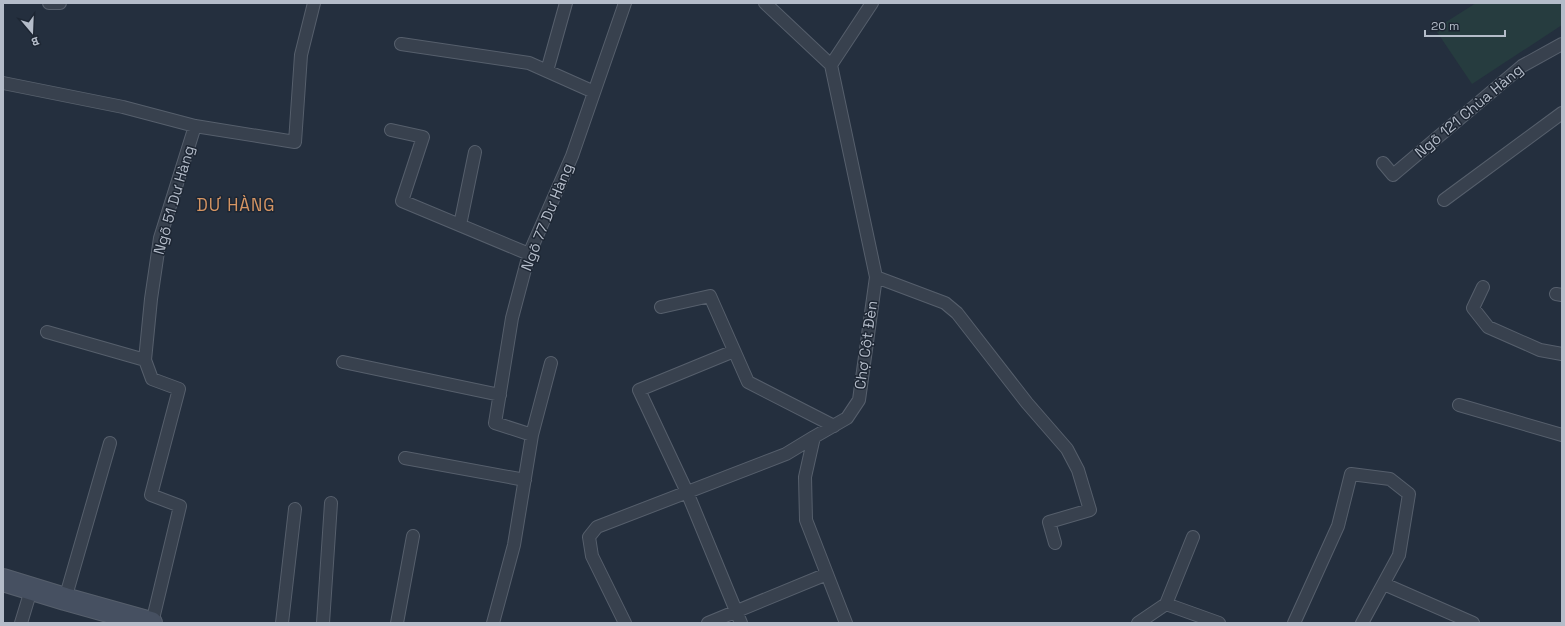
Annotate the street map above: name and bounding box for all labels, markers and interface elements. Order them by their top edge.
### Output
north arrow [12,12,52,52]
scale bar [1425,12,1505,38]
text: 20 m [1431,18,1459,34]
text: B [30,34,41,49]
street label: Ngõ 121 Chùa Hàng [1411,60,1527,162]
street label: Ngõ 51 Dư Hàng [149,143,198,257]
street label: Ngõ 77 Dư Hàng [516,160,577,273]
district label: DƯ HÀNG [196,194,276,216]
street label: Chợ Cột Đèn [850,299,881,391]

